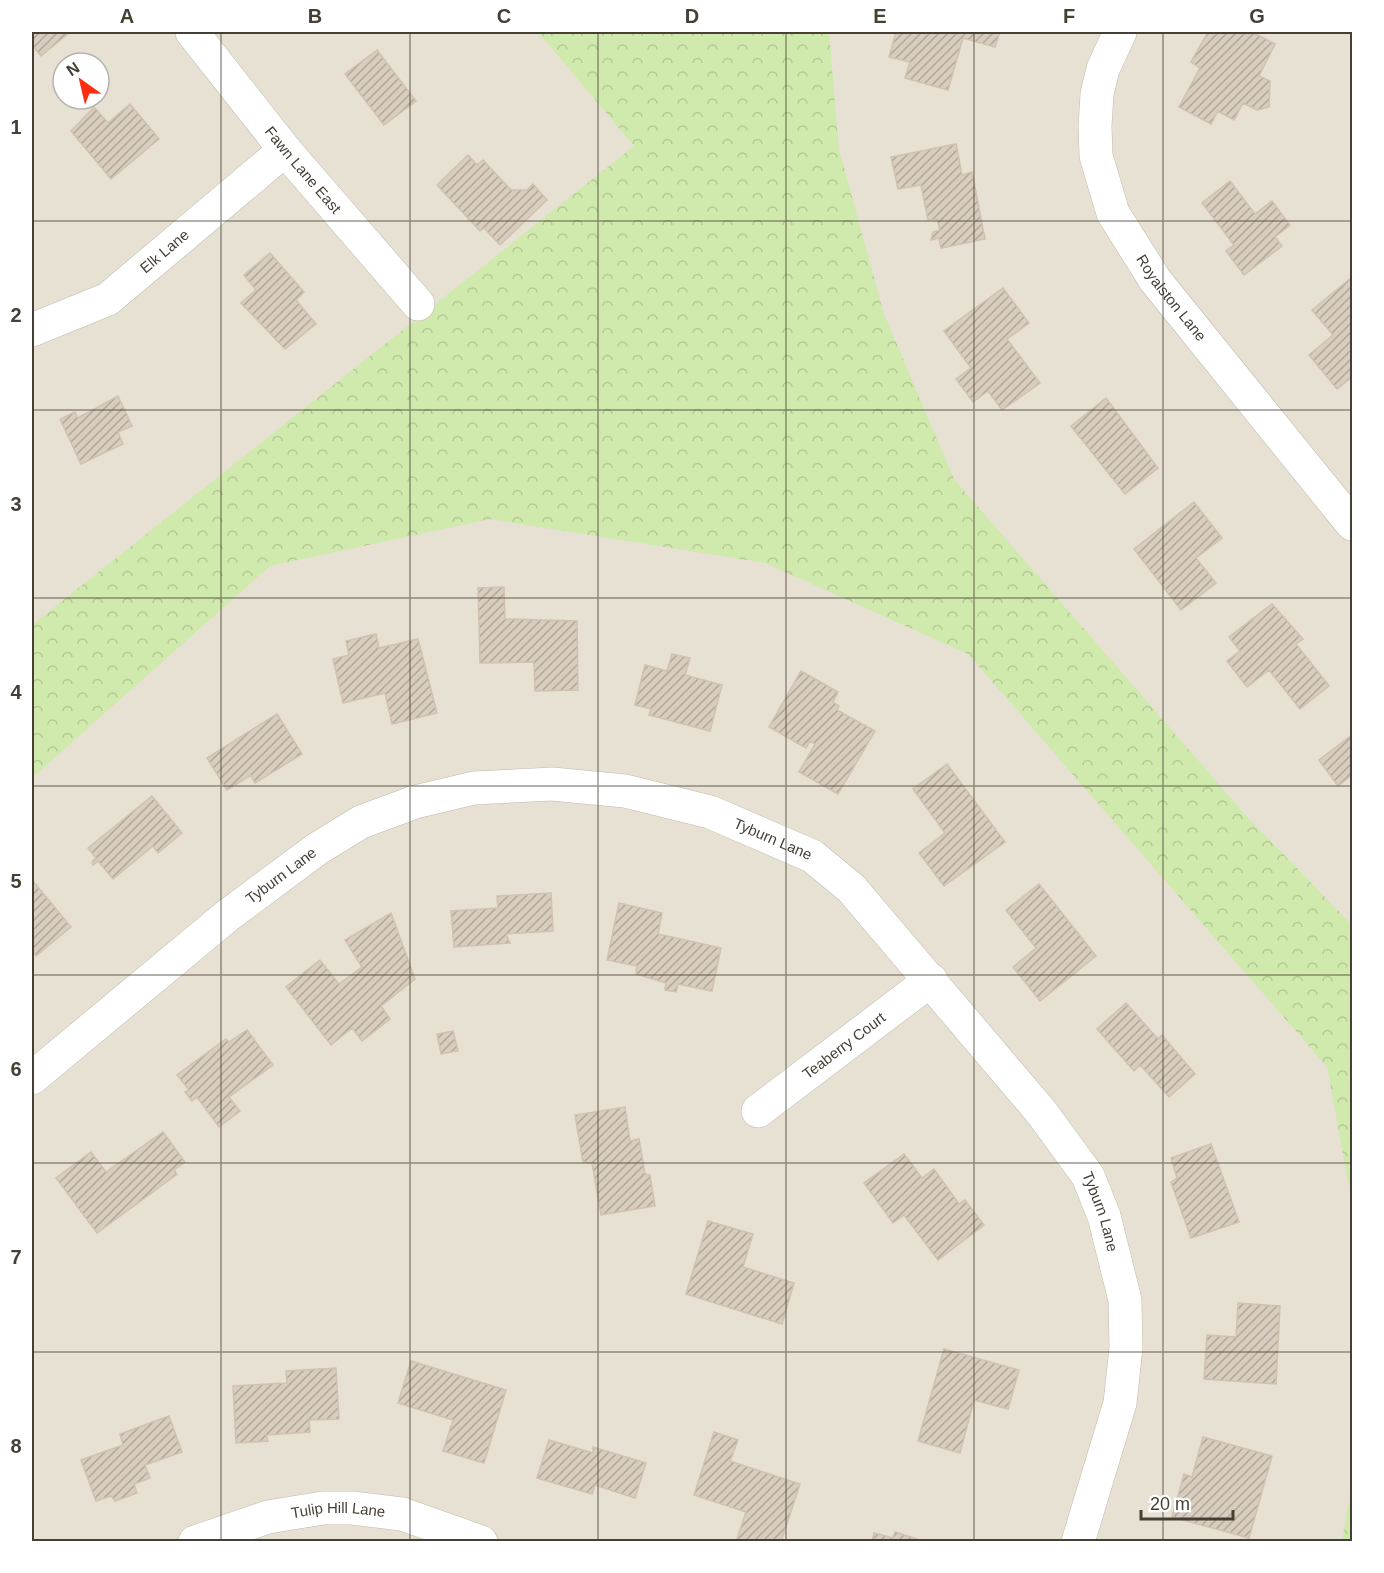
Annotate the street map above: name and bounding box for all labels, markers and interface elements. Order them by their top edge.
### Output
text: A [120,5,134,27]
text: B [308,5,322,27]
text: C [497,5,511,27]
text: D [685,5,699,27]
text: E [873,5,887,27]
text: F [1063,5,1075,27]
text: G [1249,5,1265,27]
north arrow [51,51,111,111]
text: N [63,59,82,79]
text: 1 [10,116,22,138]
street label: Fawn Lane East [262,123,345,217]
street label: Elk Lane [136,226,192,276]
street label: Royalston Lane [1133,251,1210,344]
text: 2 [10,304,22,326]
text: 3 [10,493,22,515]
text: 4 [10,681,22,703]
street label: Tyburn Lane [731,814,815,863]
street label: Tyburn Lane [242,844,319,907]
text: 5 [10,870,22,892]
street label: Teaberry Court [799,1008,889,1082]
text: 6 [10,1058,22,1080]
street label: Tyburn Lane [1079,1169,1122,1253]
text: 7 [10,1246,22,1268]
text: 8 [10,1435,22,1457]
scale bar [1141,1483,1232,1521]
text: 20 m [1150,1494,1190,1514]
street label: Tulip Hill Lane [290,1499,386,1521]

